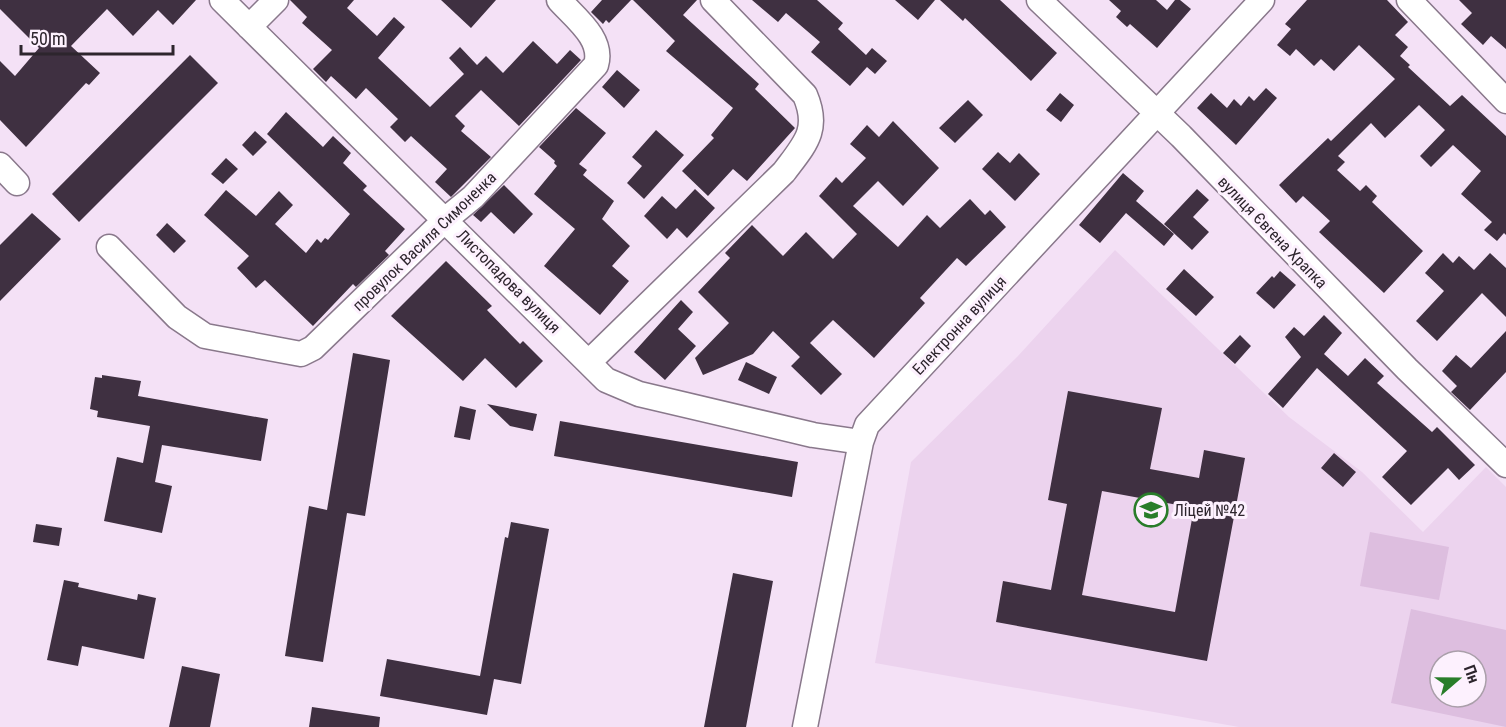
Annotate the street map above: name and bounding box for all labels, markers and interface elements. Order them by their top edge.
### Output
scale bar [21,18,172,56]
text: 50 m [30,28,65,49]
street label: провулок Василя Симоненка [349,168,500,315]
street label: вулиця Євгена Храпка [1214,172,1331,292]
street label: Листопадова вулиця [453,226,564,337]
street label: Електронна вулиця [909,272,1010,379]
school or university icon: Ліцей №42 [1133,492,1169,528]
place label: Ліцей №42 [1174,501,1245,520]
north arrow [1428,649,1488,709]
text: Пн [1460,662,1484,686]

